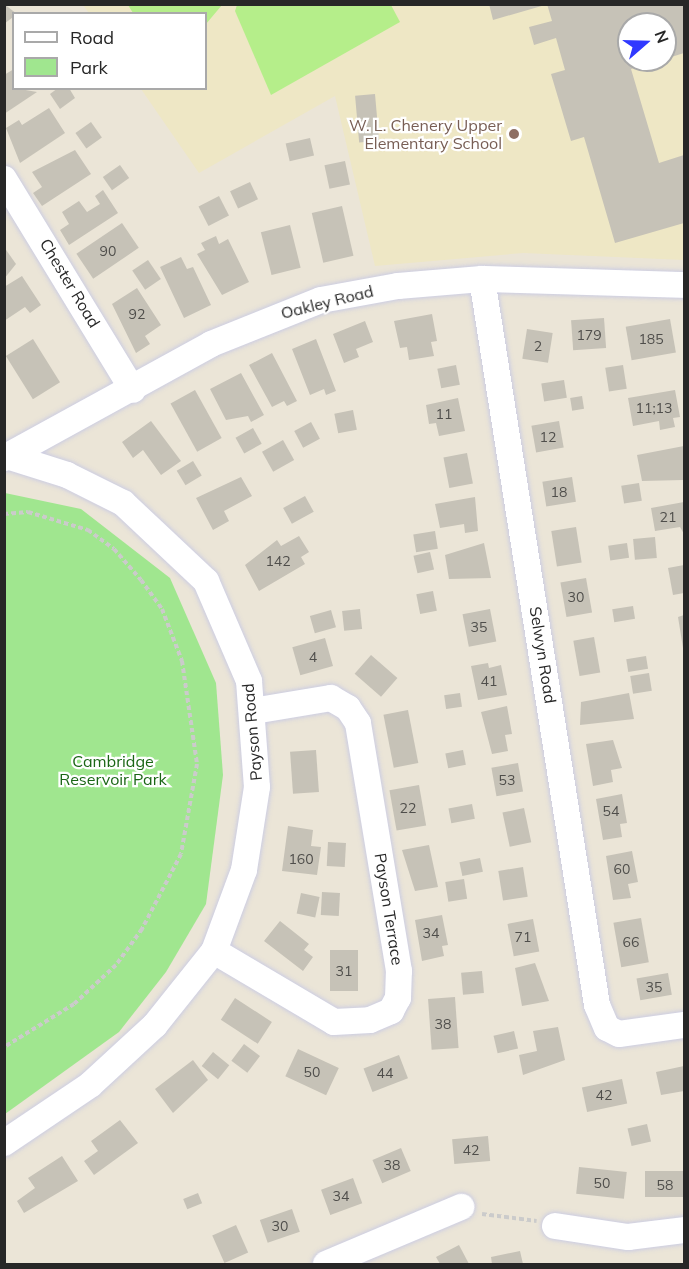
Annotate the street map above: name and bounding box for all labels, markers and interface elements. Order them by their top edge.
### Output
legend [12,12,207,90]
north arrow [617,12,677,72]
text: Road [70,26,114,49]
text: N [651,27,674,46]
text: Park [70,56,108,79]
place label: W. L. Chenery Upper Elementary School [349,115,502,153]
marker: W. L. Chenery Upper Elementary School [507,127,521,141]
street label: Chester Road [36,235,104,331]
house number: 90 [100,243,116,259]
street label: Oakley Road [279,281,375,323]
house number: 92 [129,306,145,322]
house number: 179 [576,327,602,343]
house number: 185 [638,331,664,347]
house number: 2 [534,338,542,354]
house number: 11;13 [636,400,672,416]
house number: 11 [436,406,452,422]
house number: 12 [540,429,556,445]
house number: 18 [551,484,567,500]
house number: 21 [660,509,676,525]
house number: 142 [265,553,291,569]
house number: 30 [568,589,584,605]
street label: Selwyn Road [526,605,560,705]
house number: 35 [471,619,487,635]
house number: 4 [309,649,317,665]
house number: 41 [481,673,497,689]
street label: Payson Road [238,682,266,782]
park label: Cambridge Reservoir Park [59,751,167,789]
house number: 53 [499,772,515,788]
house number: 22 [400,800,416,816]
house number: 54 [603,803,619,819]
house number: 160 [288,851,314,867]
street label: Payson Terrace [371,852,407,966]
house number: 60 [614,861,630,877]
house number: 34 [423,925,439,941]
house number: 71 [515,929,531,945]
house number: 66 [623,934,639,950]
house number: 31 [336,963,352,979]
house number: 35 [646,979,662,995]
house number: 38 [435,1016,451,1032]
house number: 50 [304,1064,320,1080]
house number: 44 [377,1065,393,1081]
house number: 42 [596,1087,612,1103]
house number: 42 [463,1142,479,1158]
house number: 38 [384,1157,400,1173]
house number: 50 [594,1175,610,1191]
house number: 58 [657,1177,673,1193]
house number: 34 [333,1188,349,1204]
house number: 30 [272,1218,288,1234]

